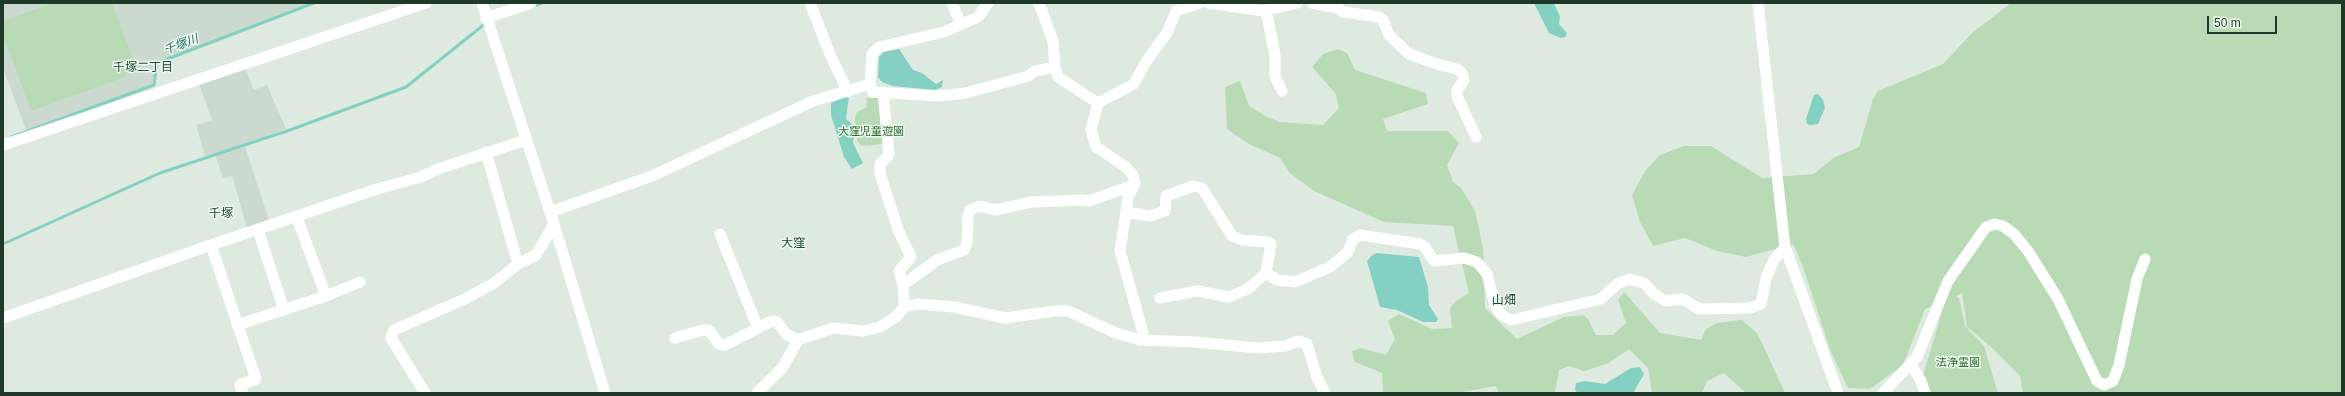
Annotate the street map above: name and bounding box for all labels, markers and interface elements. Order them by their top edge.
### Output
scale bar [2209,8,2279,34]
text: 50 m [2214,16,2241,30]
water label: 千塚川 [162,32,200,58]
district label: 千塚二丁目 [113,61,173,75]
park label: 大窪児童遊園 [838,125,904,139]
district label: 千塚 [209,207,233,221]
district label: 大窪 [781,237,805,251]
district label: 山畑 [1492,294,1516,308]
park label: 法浄霊園 [1936,356,1980,370]

